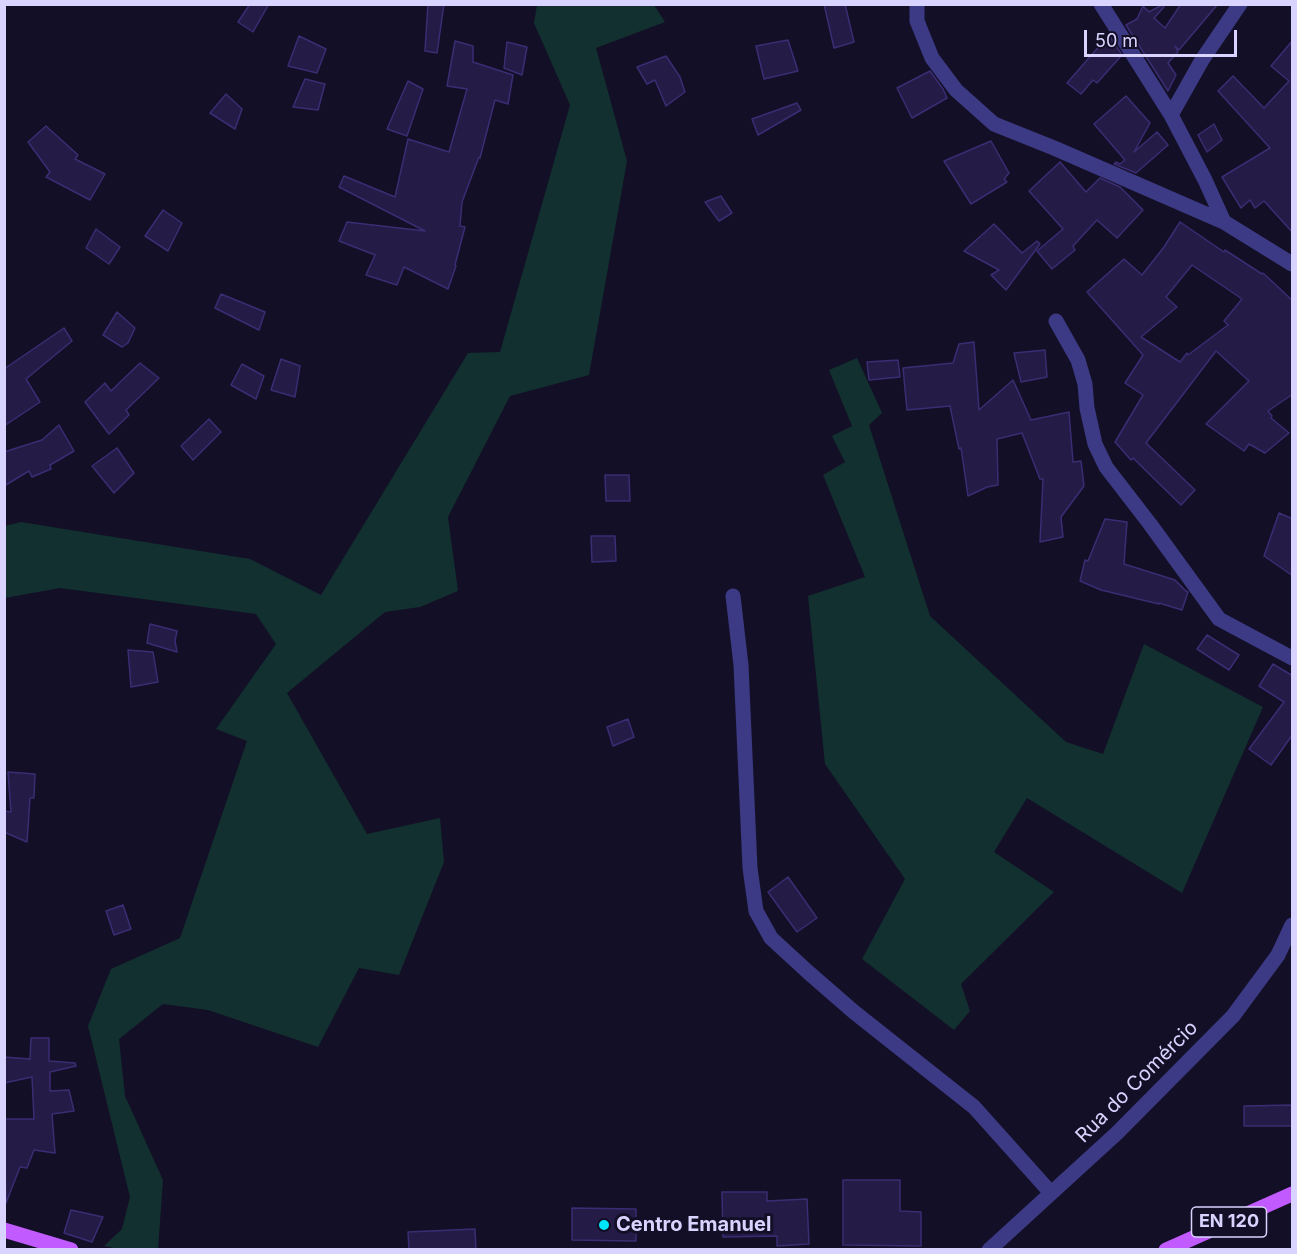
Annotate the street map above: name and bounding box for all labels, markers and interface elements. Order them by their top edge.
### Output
scale bar [1087,18,1240,56]
text: 50 m [1095,30,1138,51]
street label: Rua do Comércio [1071,1016,1203,1148]
road number: EN 120 [1192,1207,1266,1237]
place label: Centro Emanuel [616,1213,771,1237]
marker: Centro Emanuel [597,1218,611,1232]

